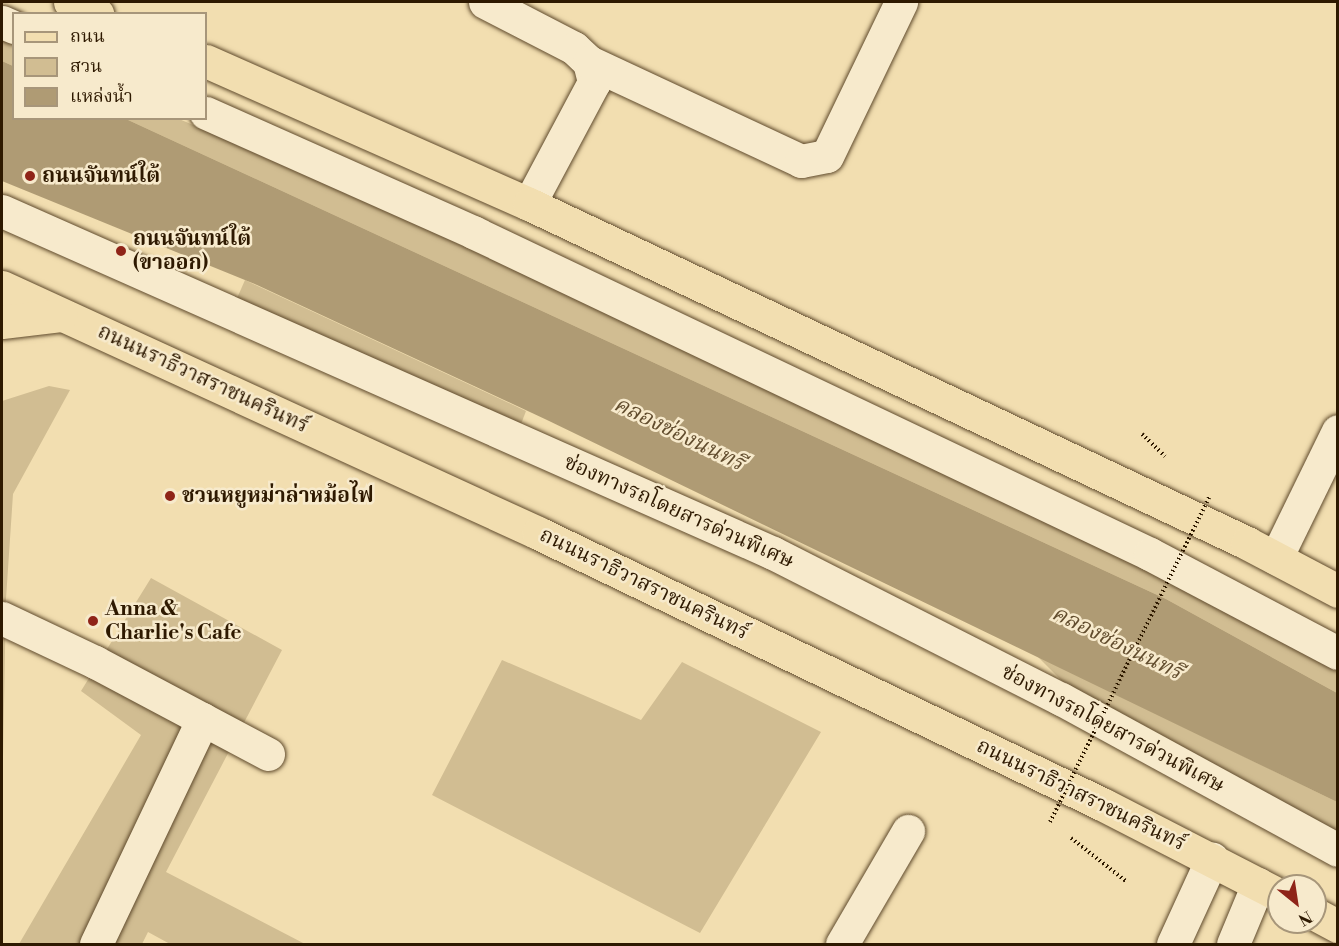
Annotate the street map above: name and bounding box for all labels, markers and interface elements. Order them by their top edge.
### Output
legend [12,12,207,120]
text: ถนน [70,25,105,48]
text: สวน [70,55,102,78]
text: แหล่งน้ำ [70,85,133,108]
place label: ถนนจันทน์ใต้ [42,163,160,189]
marker: ถนนจันทน์ใต้ [23,169,37,183]
place label: ถนนจันทน์ใต้ (ขาออก) [133,226,251,276]
marker: ถนนจันทน์ใต้ (ขาออก) [114,244,128,258]
street label: ถนนนราธิวาสราชนครินทร์ [94,319,312,439]
water label: คลองช่องนนทรี [609,391,749,477]
street label: ช่องทางรถโดยสารด่วนพิเศษ [560,450,798,574]
place label: ชวนหยูหม่าล่าหม้อไฟ [182,483,373,509]
marker: ชวนหยูหม่าล่าหม้อไฟ [163,489,177,503]
street label: ถนนนราธิวาสราชนครินทร์ [535,522,753,646]
place label: Anna & Charlie's Cafe [105,596,241,646]
water label: คลองช่องนนทรี [1047,600,1187,686]
marker: Anna & Charlie's Cafe [86,614,100,628]
street label: ช่องทางรถโดยสารด่วนพิเศษ [997,659,1229,799]
street label: ถนนนราธิวาสราชนครินทร์ [972,733,1190,857]
north arrow [1267,874,1327,934]
text: N [1295,906,1315,930]

